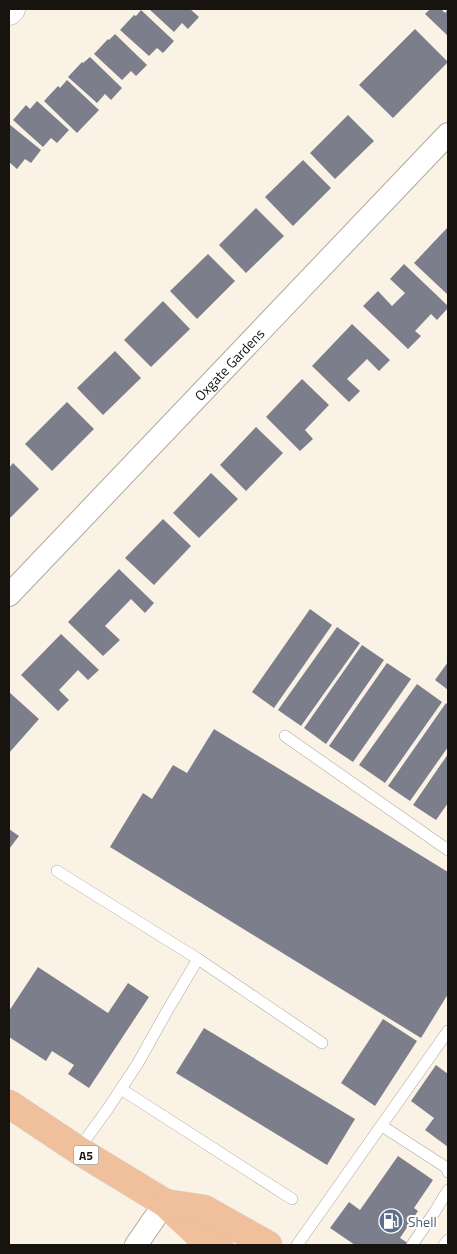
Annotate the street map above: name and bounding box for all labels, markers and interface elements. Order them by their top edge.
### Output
street label: Oxgate Gardens [189,323,269,405]
road number: A5 [74,1146,98,1164]
fuel station icon: Shell [378,1208,404,1234]
place label: Shell [408,1211,437,1232]

